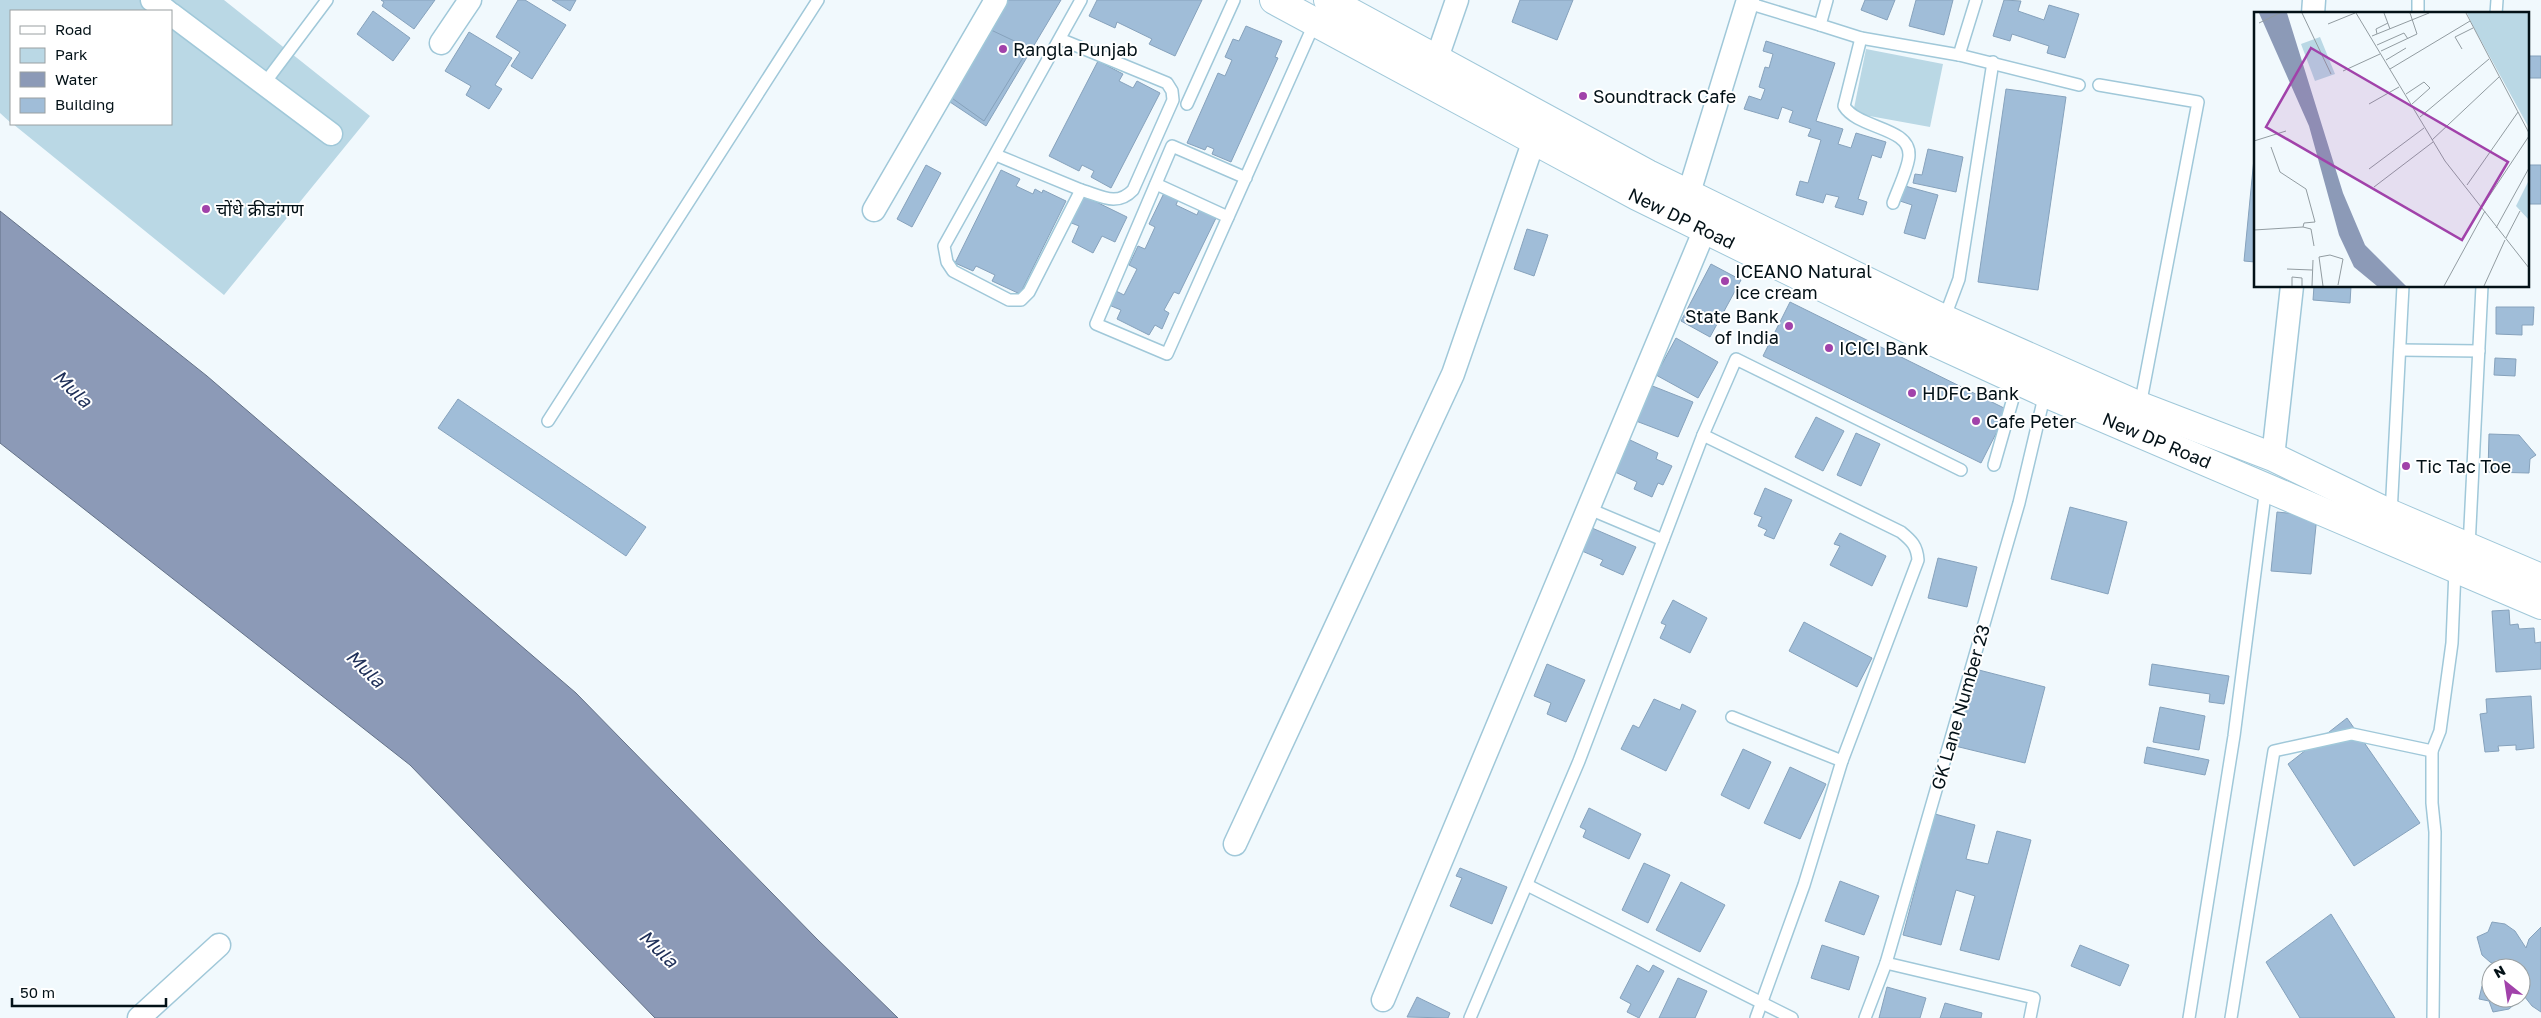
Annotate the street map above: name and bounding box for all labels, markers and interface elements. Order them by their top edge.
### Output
legend [10,10,172,125]
inset map [2254,12,2528,288]
text: Road [55,20,92,38]
place label: Rangla Punjab [1013,38,1138,60]
marker: Rangla Punjab [997,43,1009,55]
text: Park [55,45,88,63]
text: Water [55,70,98,88]
place label: Soundtrack Cafe [1593,85,1736,107]
marker: Soundtrack Cafe [1577,90,1589,102]
text: Building [55,95,115,113]
street label: New DP Road [1625,183,1739,253]
place label: चोंधे क्रीडांगण [216,198,305,220]
marker: चोंधे क्रीडांगण [200,203,212,215]
place label: ICEANO Natural ice cream [1735,260,1872,303]
marker: ICEANO Natural ice cream [1719,275,1731,287]
place label: State Bank of India [1685,305,1779,348]
marker: State Bank of India [1783,320,1795,332]
place label: ICICI Bank [1839,337,1928,359]
marker: ICICI Bank [1823,342,1835,354]
water label: Mula [49,364,98,413]
place label: HDFC Bank [1922,382,2019,404]
marker: HDFC Bank [1906,387,1918,399]
street label: New DP Road [2099,407,2215,473]
place label: Cafe Peter [1986,410,2076,432]
marker: Cafe Peter [1970,415,1982,427]
place label: Tic Tac Toe [2416,455,2511,477]
marker: Tic Tac Toe [2400,460,2412,472]
street label: GK Lane Number 23 [1926,622,1994,792]
water label: Mula [342,644,391,693]
water label: Mula [635,924,684,973]
north arrow [2481,958,2531,1008]
text: N [2490,961,2508,981]
scale bar [12,976,166,1008]
text: 50 m [20,983,55,1001]

